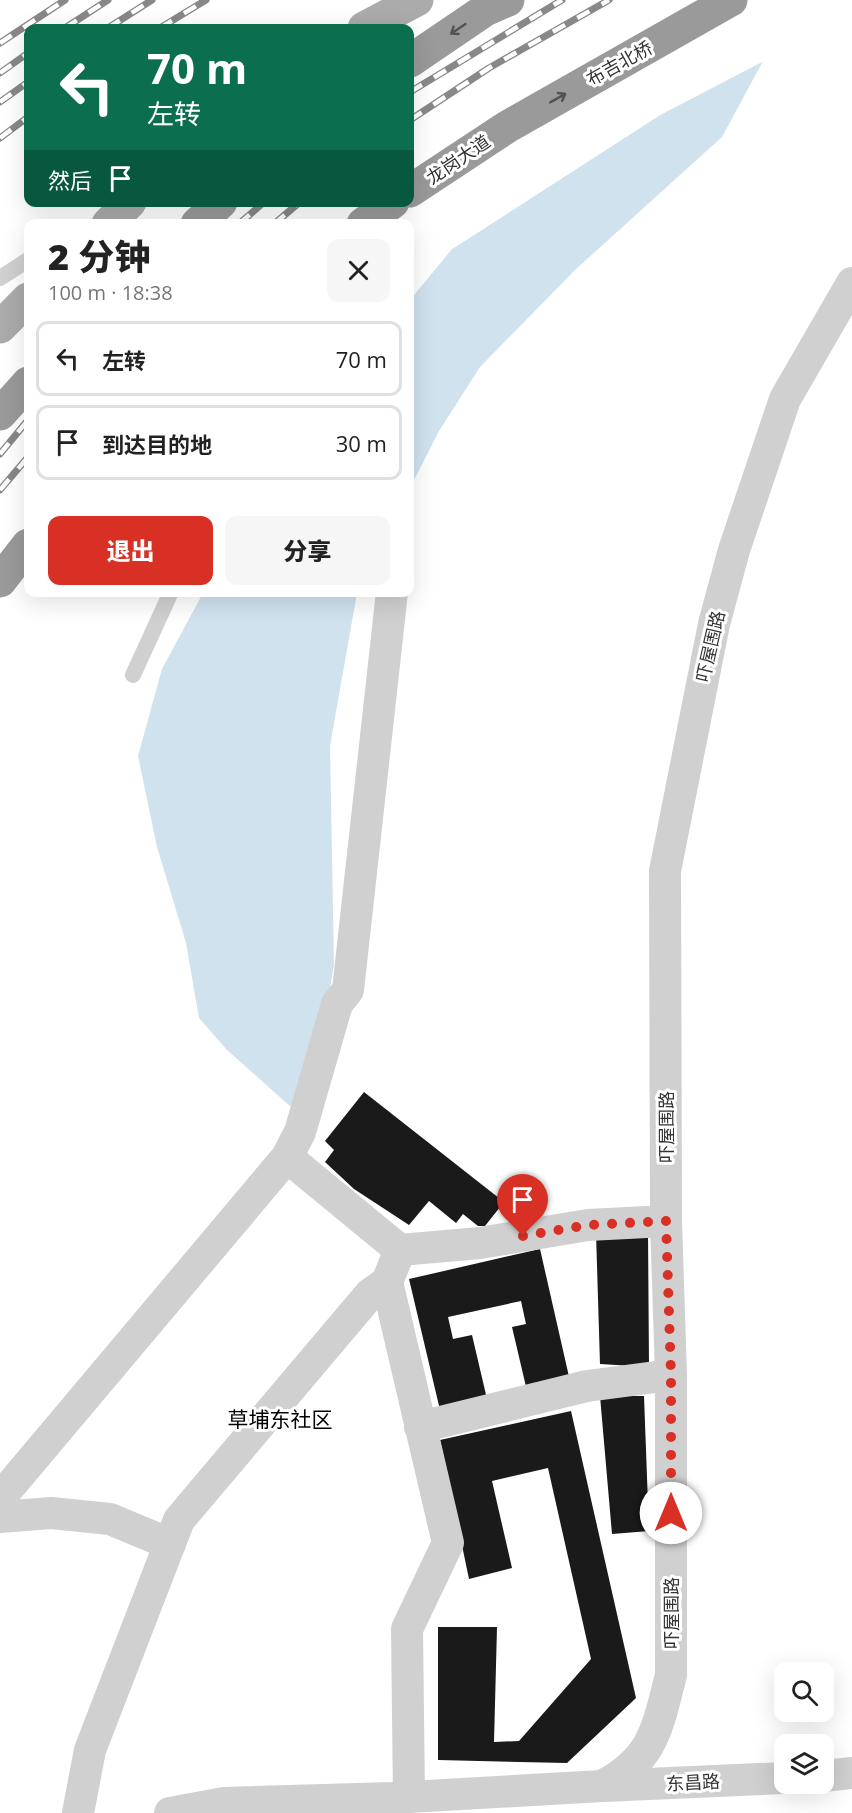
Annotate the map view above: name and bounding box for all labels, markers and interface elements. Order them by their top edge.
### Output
one-way arrow [450,23,467,35]
street label: 布吉北桥 [582,35,656,91]
text: 70 m [147,39,247,96]
icon: left [48,48,126,126]
one-way arrow [548,92,566,103]
text: 左转 [147,95,201,132]
street label: 龙岗大道 [421,129,495,189]
icon: arrive [104,162,137,195]
text: 然后 [48,165,92,195]
text: 2 分钟 [48,232,150,281]
button: close [327,239,390,302]
text: 100 m · 18:38 [48,279,173,306]
icon: left [51,342,84,375]
text: 70 m [336,344,387,374]
text: 左转 [102,345,146,375]
icon: arrive [51,426,84,459]
text: 30 m [336,428,387,458]
text: 到达目的地 [102,429,212,459]
button: 退出 [48,516,213,585]
button: 分享 [225,516,390,585]
street label: 吓屋围路 [690,608,730,684]
street label: 吓屋围路 [654,1091,678,1163]
pin [497,1174,548,1236]
icon: arrive [506,1183,539,1216]
district label: 草埔东社区 [228,1405,333,1433]
position arrow [639,1481,703,1545]
street label: 吓屋围路 [659,1577,683,1649]
map controls [774,1662,834,1794]
button: search [774,1662,834,1722]
button: layers [774,1734,834,1794]
street label: 东昌路 [665,1769,721,1795]

